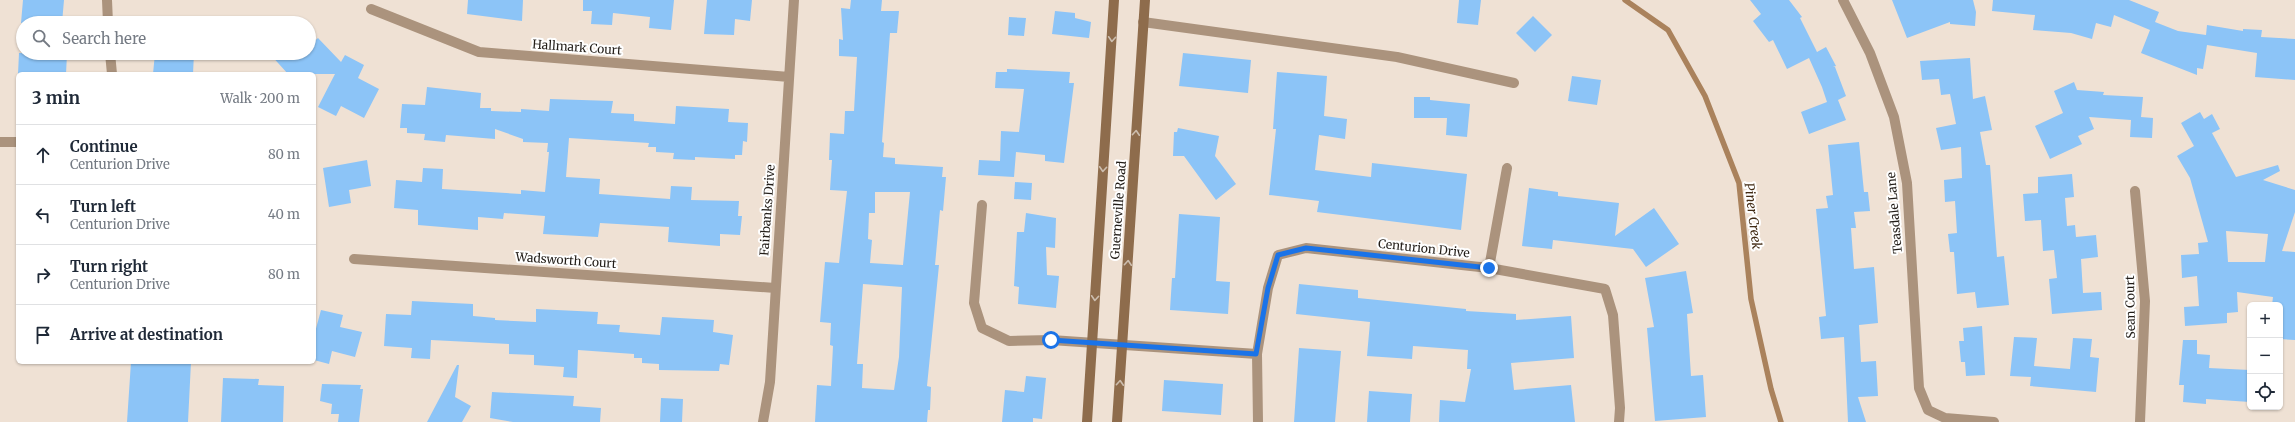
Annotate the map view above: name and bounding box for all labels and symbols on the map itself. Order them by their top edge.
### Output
street label: Hallmark Court [532,36,623,58]
one-way arrow [1107,36,1116,42]
one-way arrow [1132,130,1141,136]
street label: Guerneville Road [1107,160,1129,260]
street label: Fairbanks Drive [756,164,778,256]
one-way arrow [1099,166,1108,172]
street label: Teasdale Lane [1883,172,1905,254]
water label: Piner Creek [1740,182,1766,250]
street label: Centurion Drive [1377,236,1471,260]
street label: Wadsworth Court [514,249,617,271]
route end [1480,259,1498,277]
one-way arrow [1123,260,1132,266]
street label: Sean Court [2122,275,2138,339]
one-way arrow [1090,295,1099,301]
route start [1042,331,1060,349]
one-way arrow [1115,380,1124,386]

